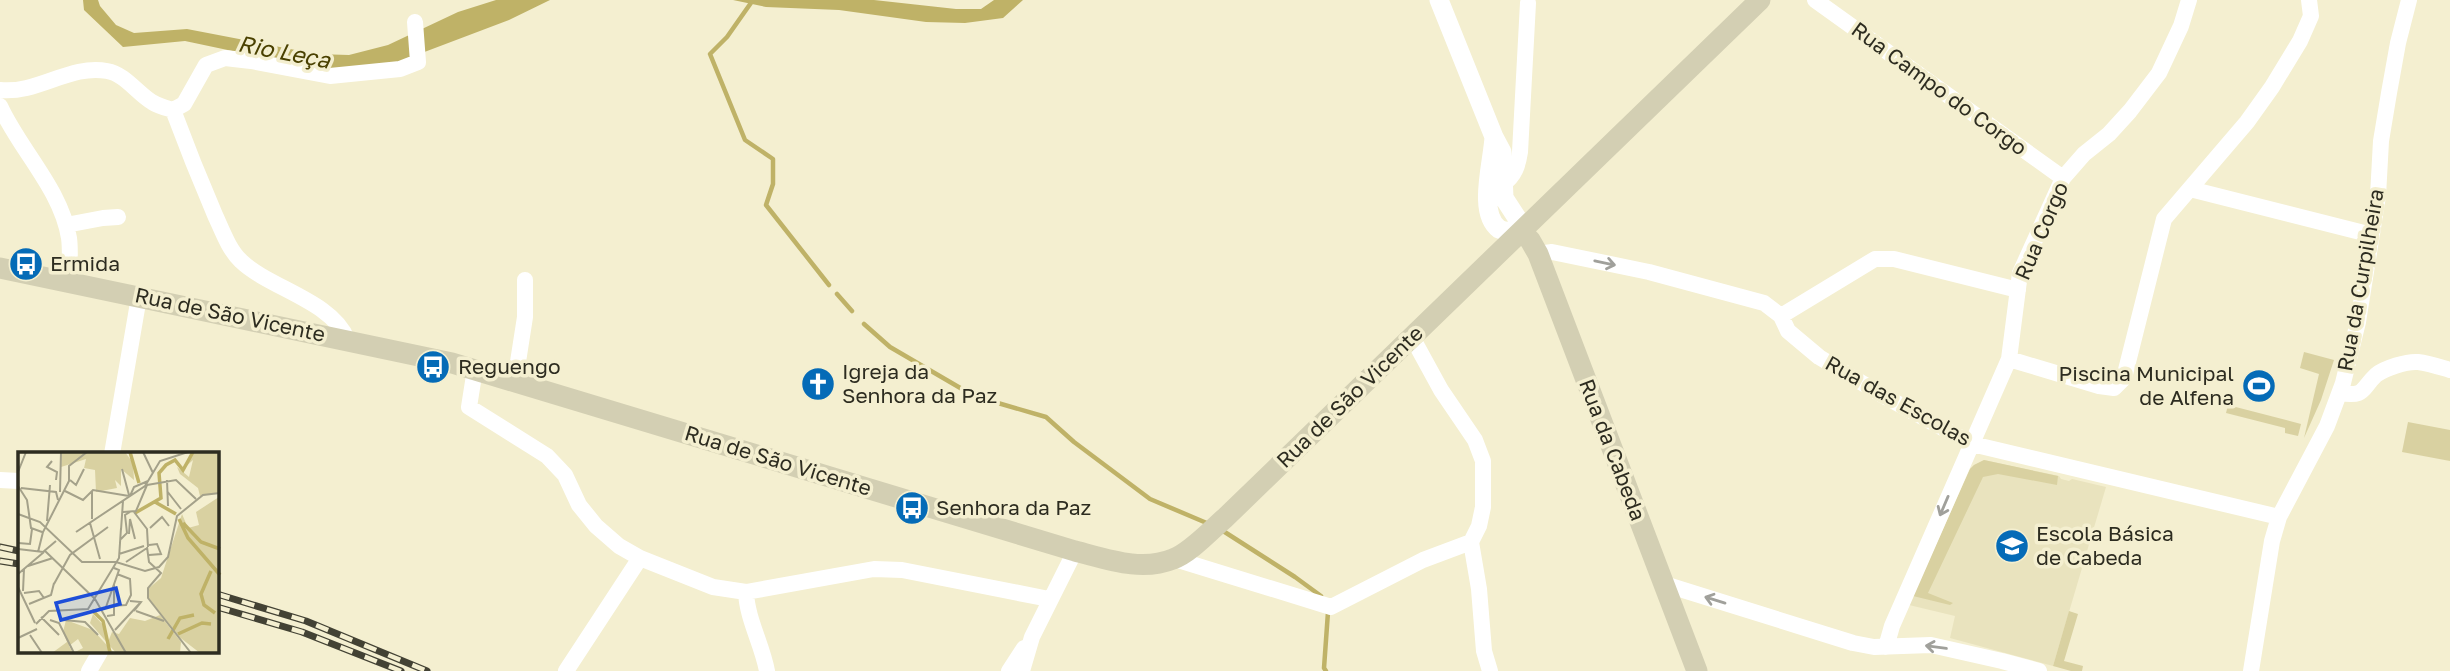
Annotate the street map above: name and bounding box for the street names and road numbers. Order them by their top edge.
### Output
street label: Rua Campo do Corgo [1847,16,2032,161]
street label: Rua Corgo [2009,178,2073,284]
street label: Rua da Curpilheira [2331,187,2389,373]
street label: Rua de São Vicente [133,281,328,347]
street label: Rua de São Vicente [1271,320,1428,473]
street label: Rua das Escolas [1821,349,1976,451]
street label: Rua da Cabeda [1574,375,1652,524]
street label: Rua de São Vicente [682,419,875,501]

